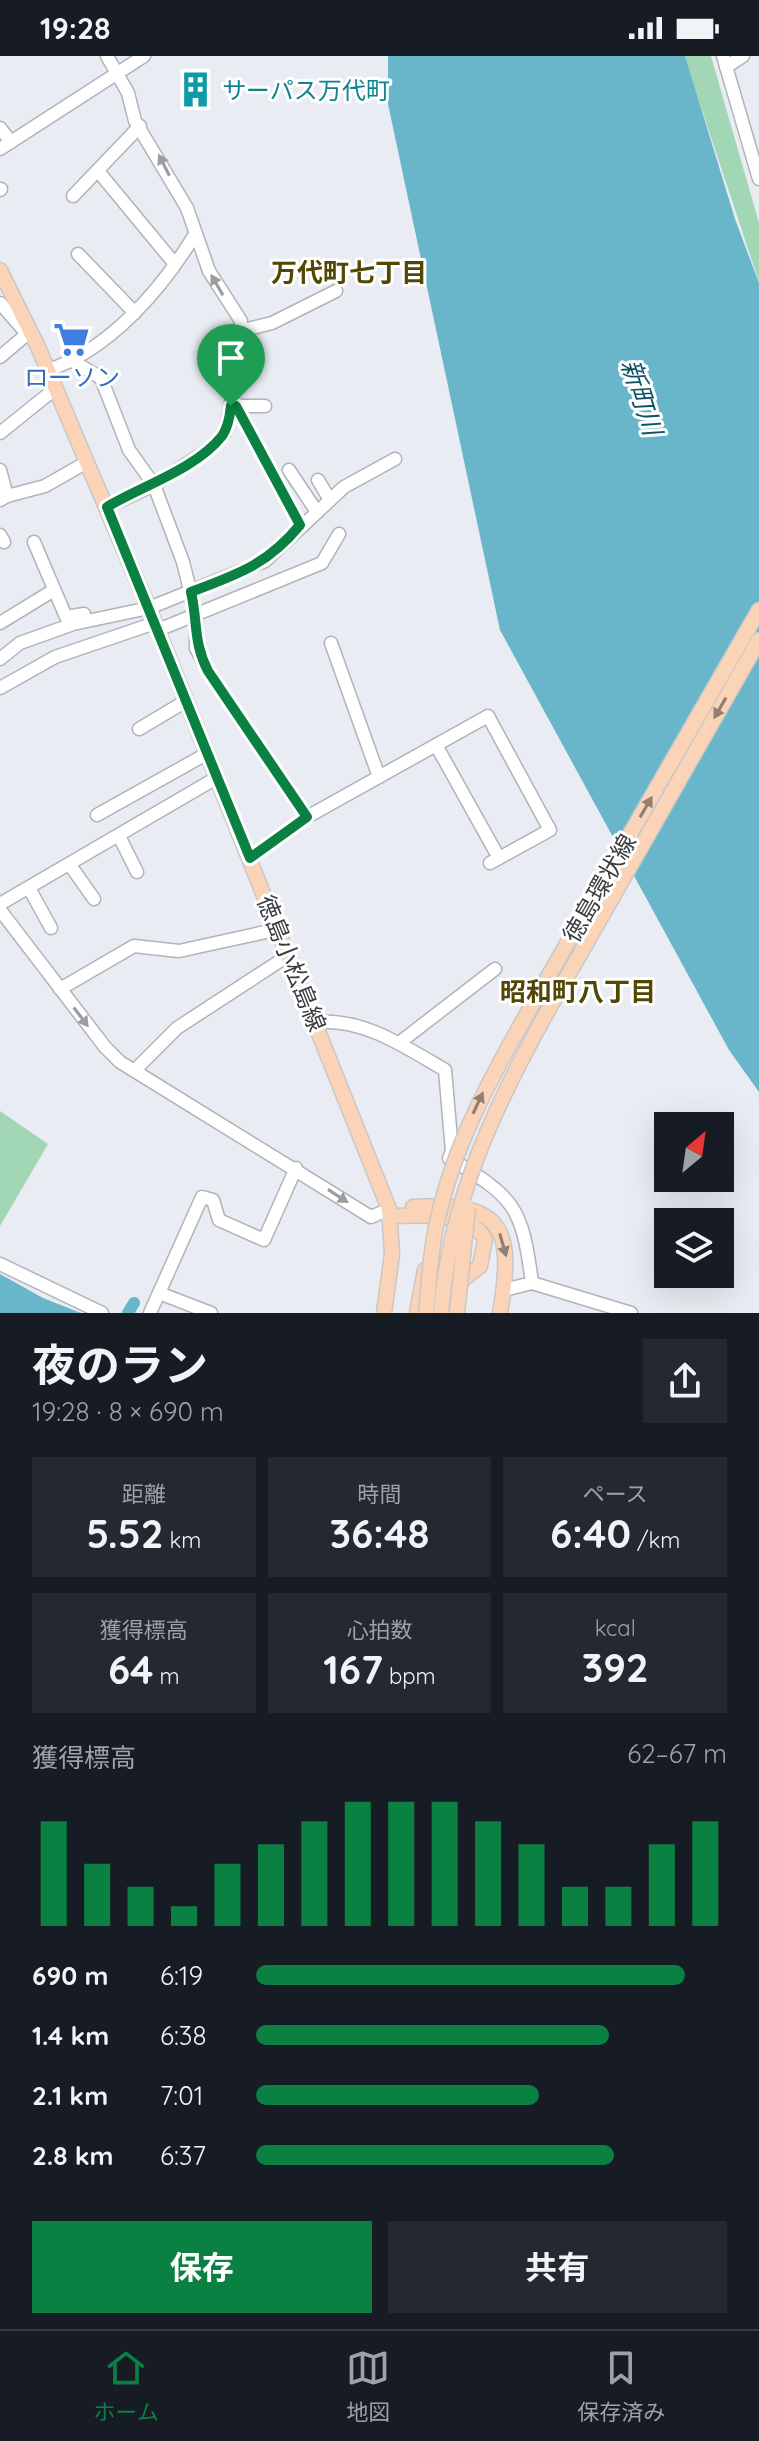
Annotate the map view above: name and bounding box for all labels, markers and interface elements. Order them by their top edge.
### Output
text: 19:28 [40,9,110,47]
building icon: サーパス万代町 [177,71,215,109]
place label: サーパス万代町 [222,75,390,105]
one-way arrow [157,154,170,177]
district label: 万代町七丁目 [271,256,427,289]
one-way arrow [210,274,224,296]
supermarket icon: ローソン [53,321,91,359]
pin [197,324,265,406]
icon: arrive [209,336,253,380]
water label: 新町川 [614,355,671,442]
place label: ローソン [24,362,120,392]
one-way arrow [713,697,727,719]
one-way arrow [639,796,653,819]
street label: 徳島環状線 [556,829,642,947]
street label: 徳島小松島線 [251,891,333,1035]
district label: 昭和町八丁目 [500,975,656,1008]
one-way arrow [73,1007,89,1027]
one-way arrow [471,1091,485,1115]
north arrow [654,1112,734,1192]
map controls [654,1112,734,1288]
one-way arrow [328,1188,349,1203]
button: layers [654,1208,734,1288]
one-way arrow [497,1233,510,1257]
text: 夜のラン [32,1337,208,1392]
button: share [643,1339,727,1423]
text: 19:28 · 8 × 690 m [32,1395,224,1428]
text: 距離 [122,1480,166,1508]
text: 時間 [357,1480,402,1508]
text: ペース [583,1480,648,1508]
text: 5.52 [86,1508,164,1558]
text: 36:48 [330,1508,429,1558]
text: 6:40 [550,1508,631,1558]
text: km [164,1526,201,1554]
text: /km [631,1526,680,1554]
text: kcal [595,1614,636,1642]
text: 獲得標高 [100,1616,188,1644]
text: 心拍数 [346,1616,413,1644]
text: 392 [582,1642,649,1692]
text: 64 [108,1644,154,1694]
text: 167 [323,1644,383,1694]
text: m [154,1662,180,1690]
text: bpm [383,1662,436,1690]
text: 62–67 m [627,1737,727,1770]
text: 獲得標高 [32,1741,136,1774]
text: 690 m [32,1959,108,1992]
text: 6:19 [160,1959,203,1992]
text: 1.4 km [32,2019,109,2052]
text: 6:38 [160,2019,207,2052]
text: 2.1 km [32,2079,108,2112]
text: 7:01 [160,2079,203,2112]
text: 2.8 km [32,2139,114,2172]
text: 6:37 [160,2139,206,2172]
button: 保存 [32,2221,372,2313]
button: 共有 [388,2221,727,2313]
tab: ホーム [94,2346,159,2426]
tab: 地図 [346,2346,390,2426]
tab: 保存済み [577,2346,665,2426]

